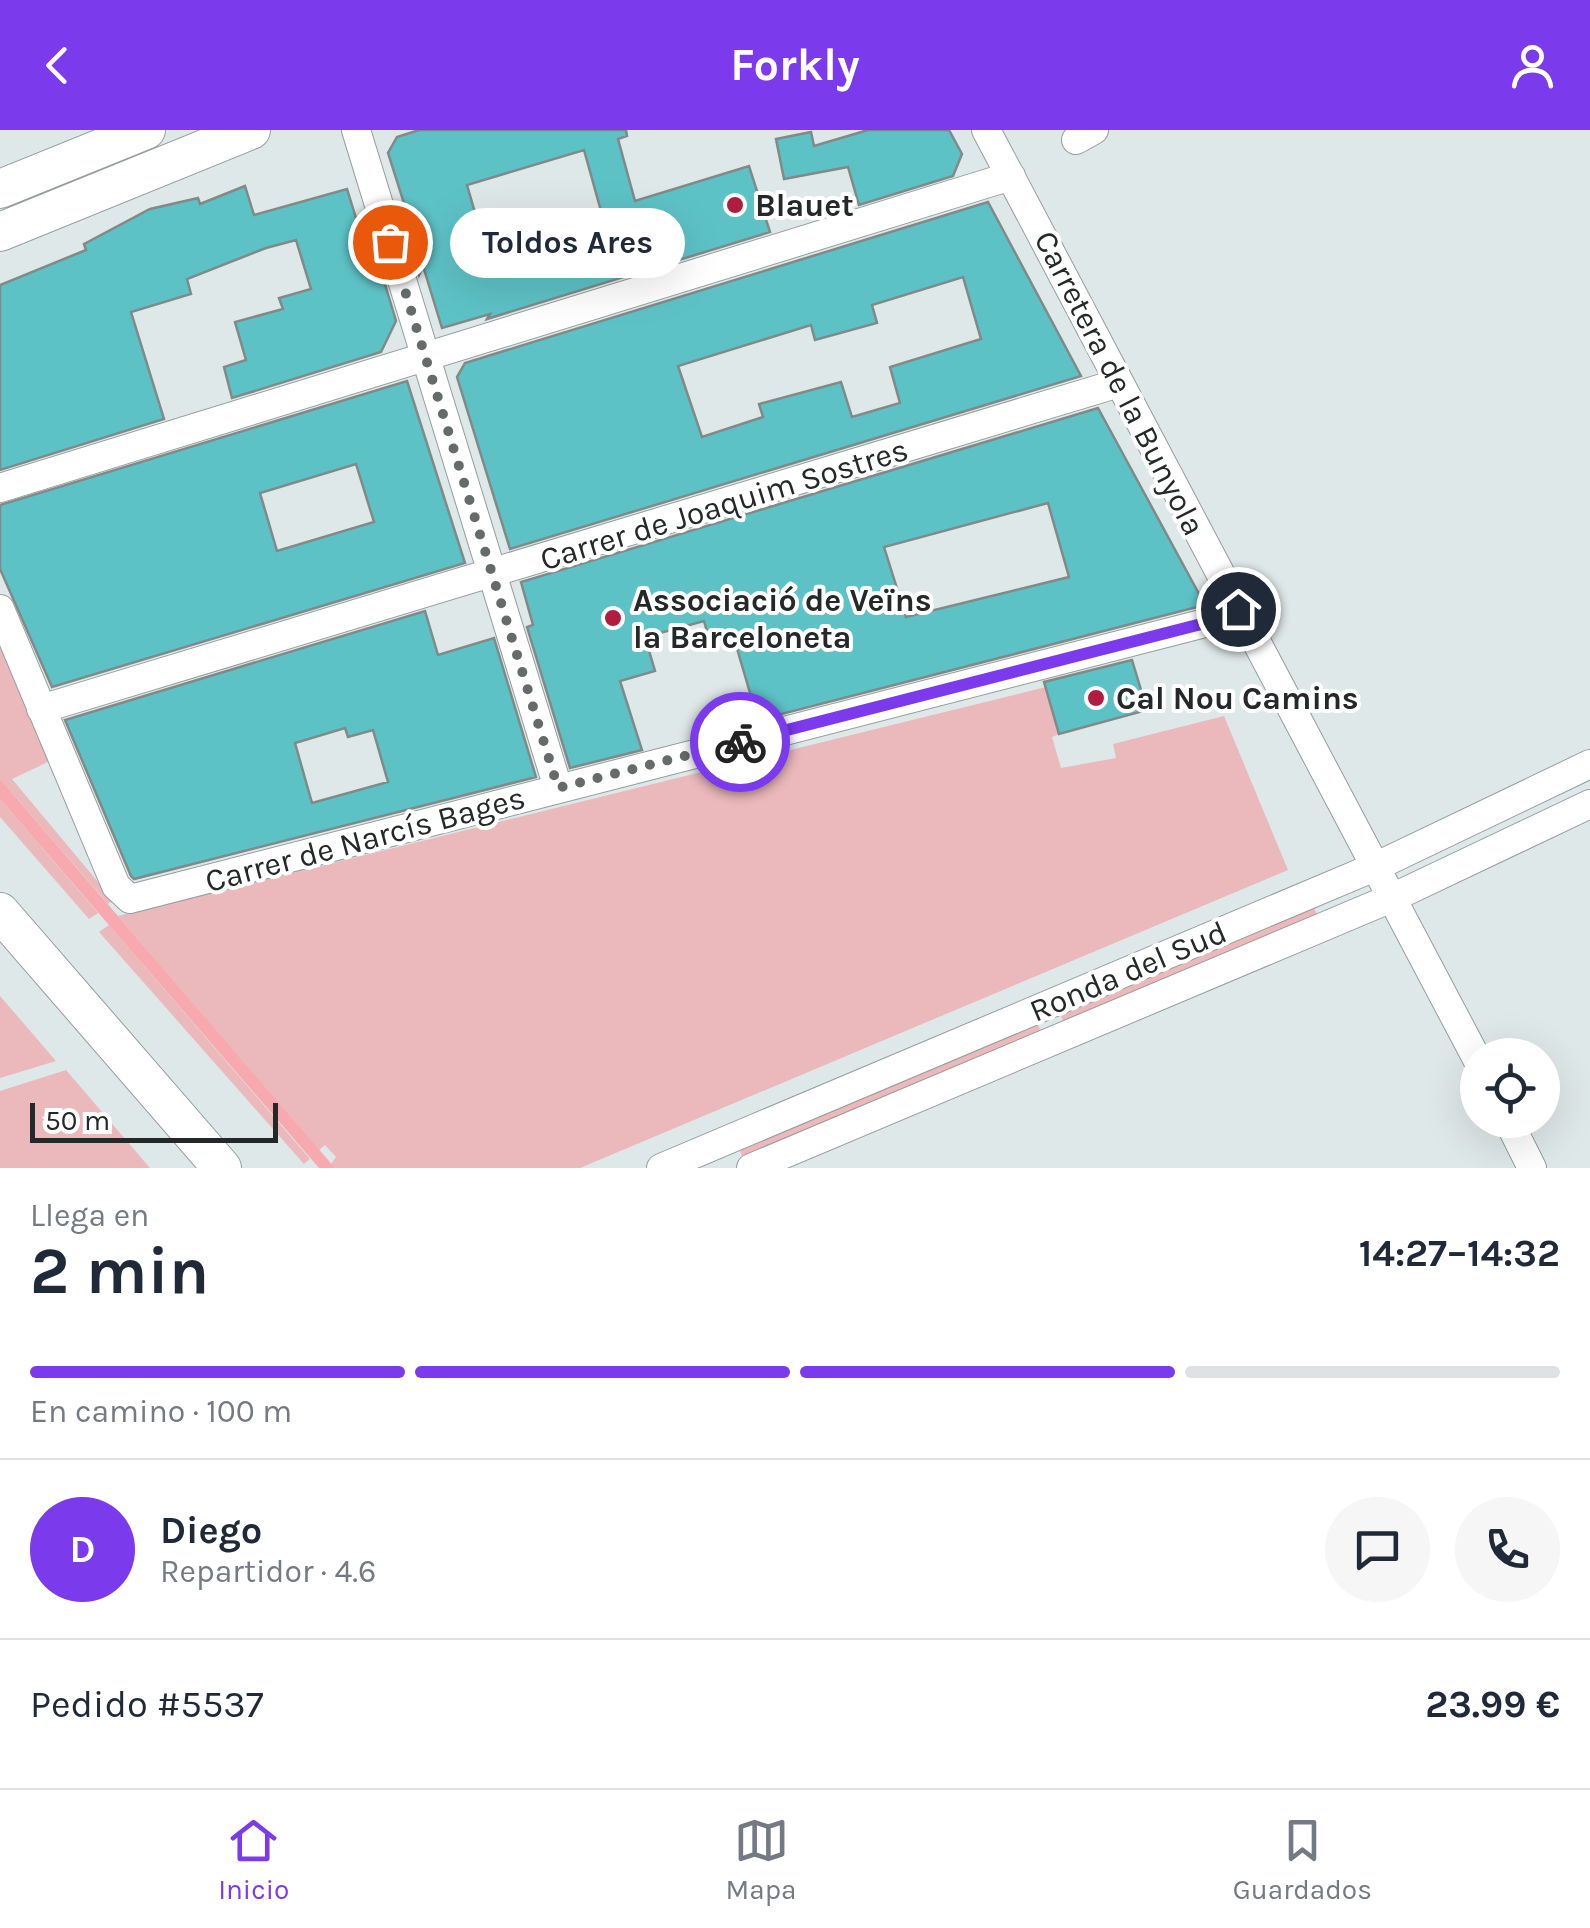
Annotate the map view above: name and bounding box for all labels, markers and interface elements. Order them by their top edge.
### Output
icon: back [30,38,85,93]
icon: person [1505,38,1560,93]
text: Forkly [730,39,860,91]
place label: Blauet [755,187,854,224]
marker: Blauet [724,194,746,216]
pin [348,200,433,285]
callout: Toldos Ares [450,207,685,277]
icon: bag [363,215,418,270]
text: Toldos Ares [482,224,653,261]
street label: Carretera de la Bunyola [1027,225,1212,542]
street label: Carrer de Joaquim Sostres [536,431,913,578]
pin [1196,567,1281,652]
place label: Associació de Veïns la Barceloneta [633,582,932,656]
icon: home [1211,582,1266,637]
marker: Associació de Veïns la Barceloneta [602,607,624,629]
place label: Cal Nou Camins [1116,680,1359,717]
marker: Cal Nou Camins [1085,687,1107,709]
courier [690,692,790,792]
icon: bike [713,715,768,770]
street label: Carrer de Narcís Bages [201,779,529,900]
street label: Ronda del Sud [1024,913,1232,1030]
map controls [1460,1038,1560,1138]
button: locate [1460,1038,1560,1138]
scale bar [30,1098,278,1143]
text: 50 m [45,1104,110,1137]
text: Llega en [30,1197,149,1234]
text: 14:27–14:32 [1359,1231,1560,1276]
text: 2 min [30,1233,209,1309]
text: En camino · 100 m [30,1393,292,1430]
button: chat [1325,1497,1430,1602]
button: phone [1455,1497,1560,1602]
text: Diego [160,1508,262,1553]
text: D [69,1527,96,1572]
text: Repartidor · 4.6 [160,1553,376,1590]
text: Pedido #5537 [30,1682,264,1727]
text: 23.99 € [1425,1682,1560,1727]
tab: Inicio [218,1813,289,1906]
tab: Mapa [726,1813,796,1906]
tab: Guardados [1233,1813,1372,1906]

